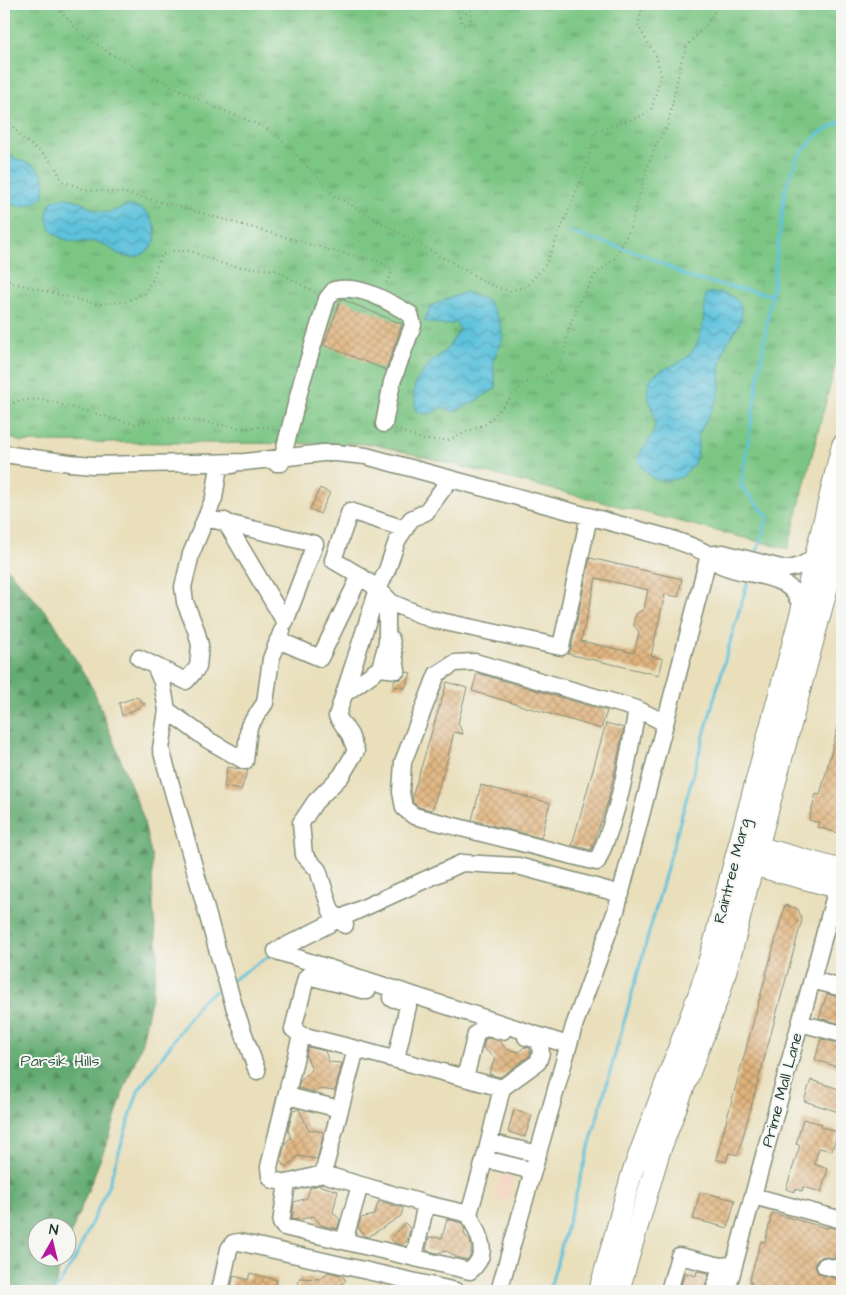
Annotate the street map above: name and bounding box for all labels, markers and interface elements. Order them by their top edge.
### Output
street label: Raintree Marg [708,816,757,926]
street label: Prime Mall Lane [756,1030,808,1150]
park label: Parsik Hills [20,1050,100,1072]
north arrow [28,1218,78,1268]
text: N [48,1220,60,1241]

